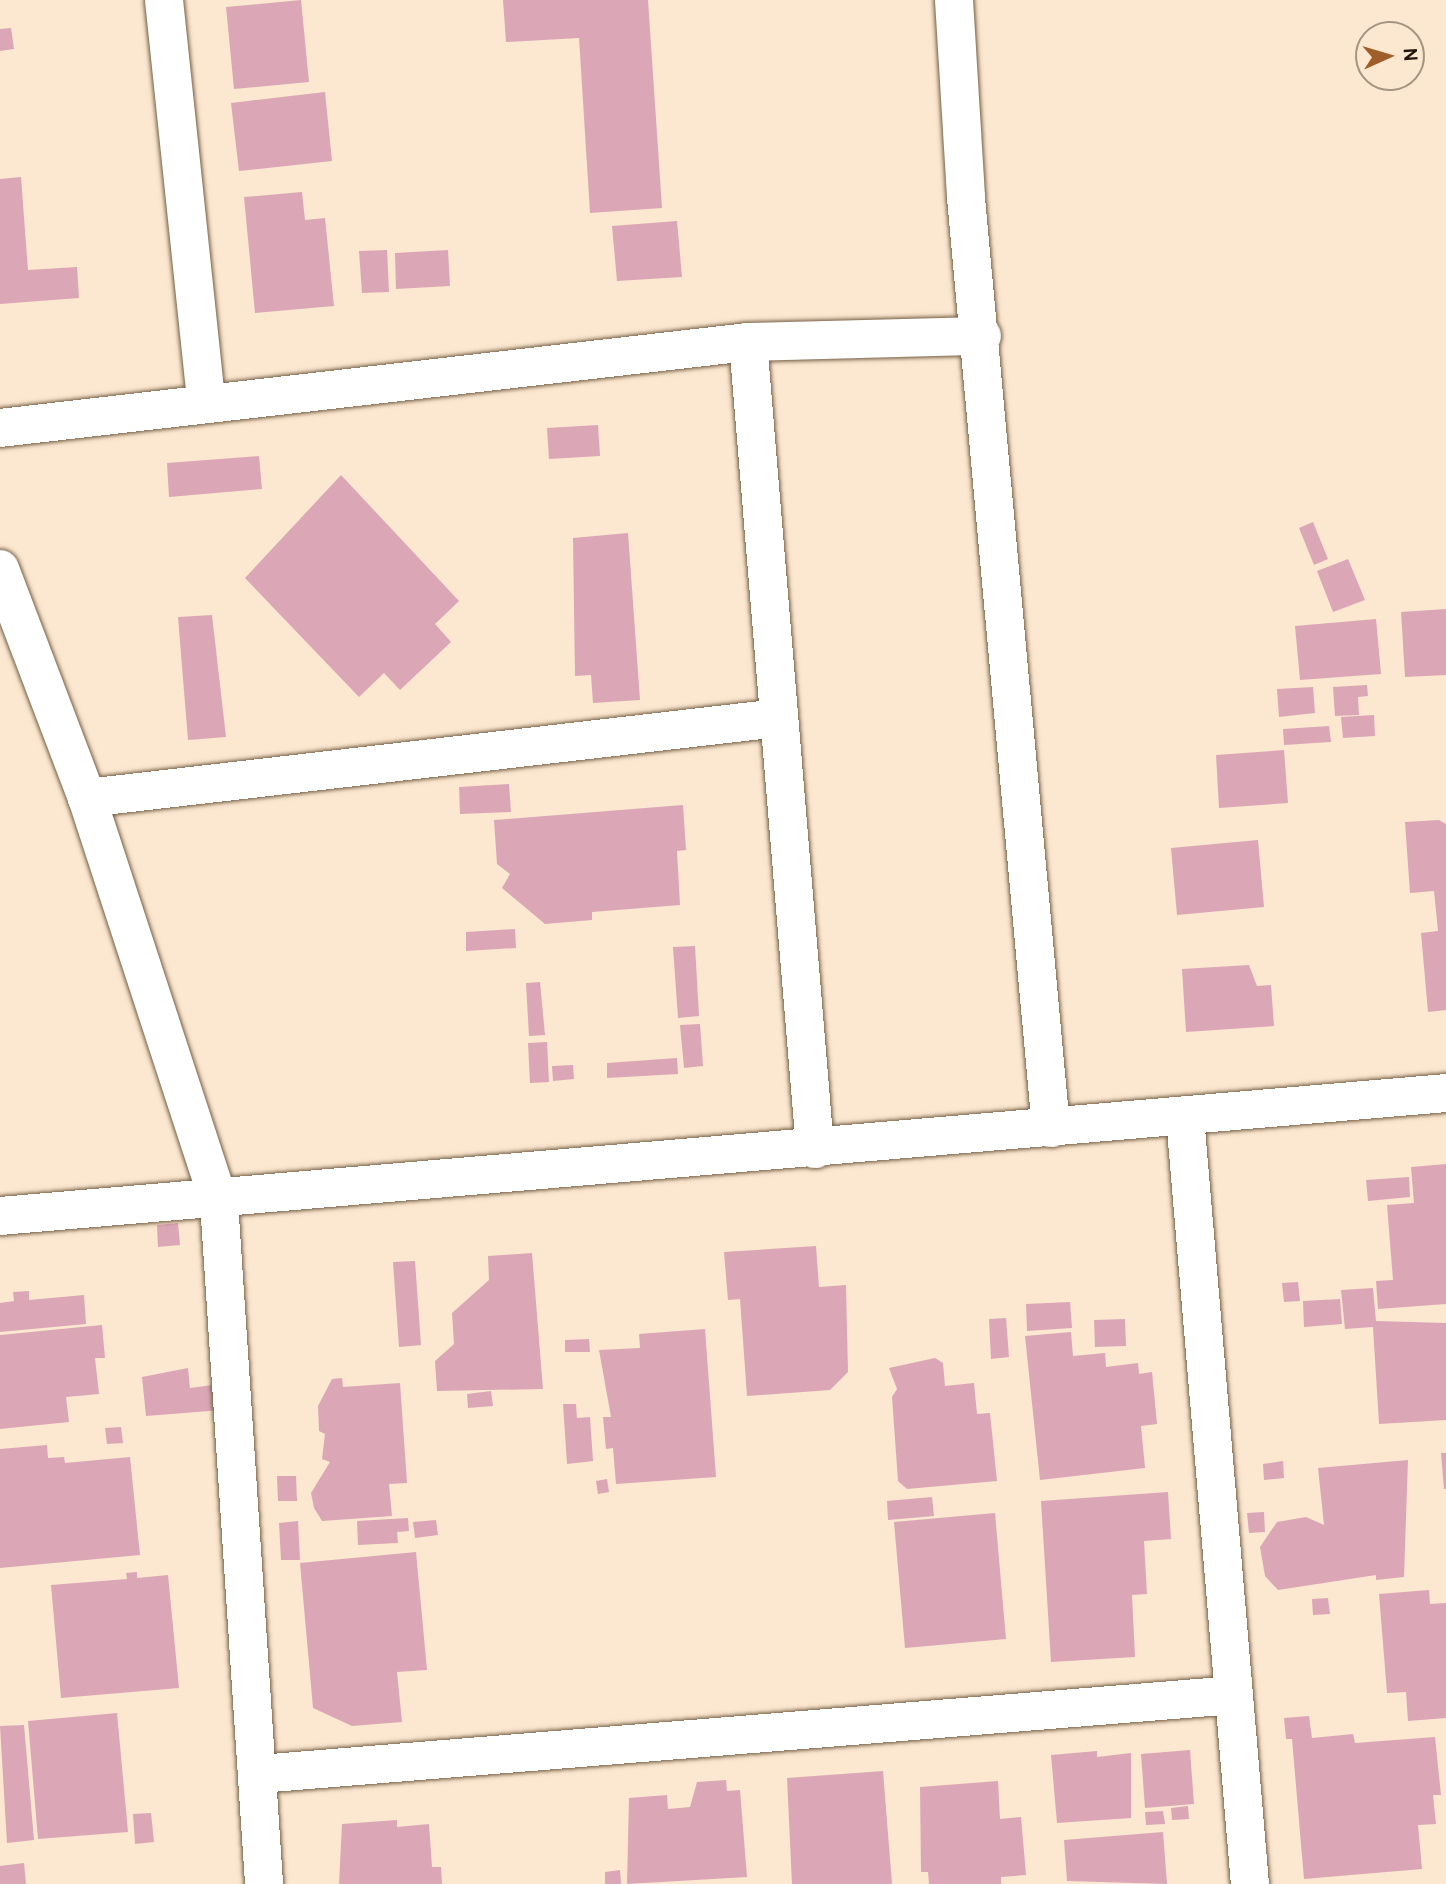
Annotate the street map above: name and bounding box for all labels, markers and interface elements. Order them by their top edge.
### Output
north arrow [1355,21,1425,91]
text: N [1397,47,1421,62]

